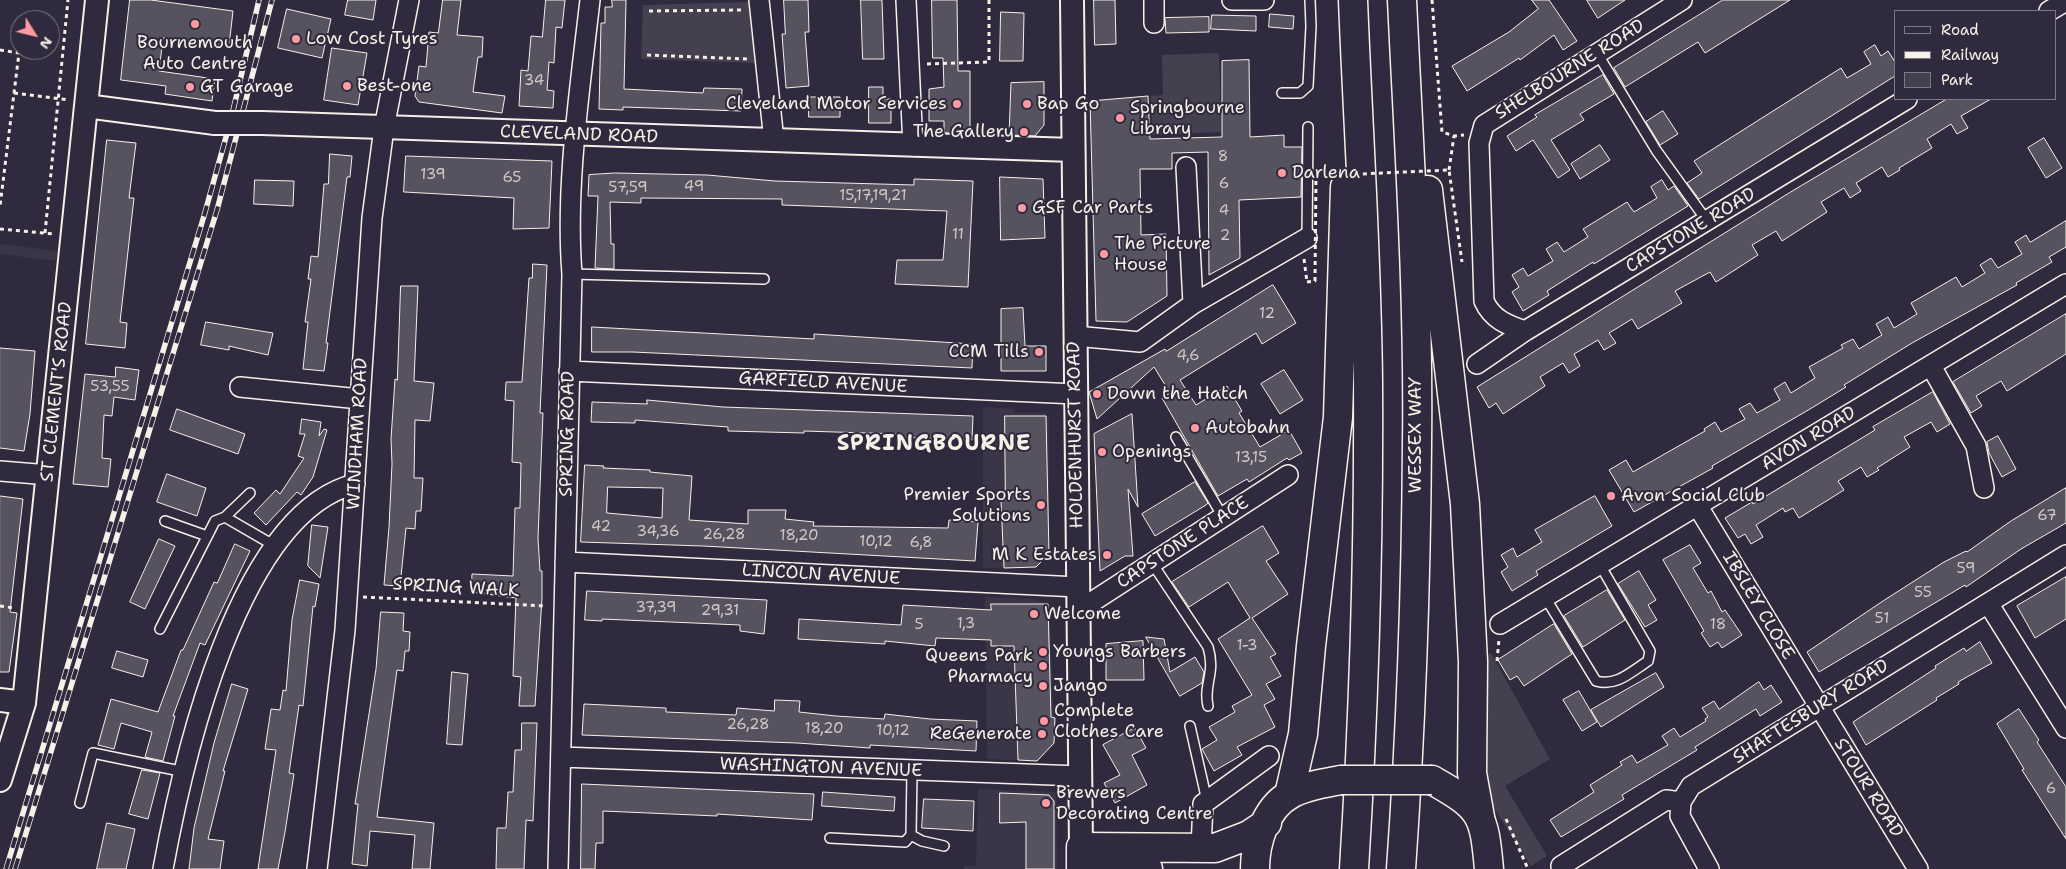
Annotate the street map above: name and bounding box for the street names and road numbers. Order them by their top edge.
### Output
street label: SHELBOURNE ROAD [1491,15,1649,125]
street label: CLEVELAND ROAD [500,121,658,149]
street label: CAPSTONE ROAD [1622,184,1760,278]
street label: ST CLEMENT'S ROAD [37,301,77,483]
street label: HOLDENHURST ROAD [1064,341,1088,529]
street label: WINDHAM ROAD [343,357,373,511]
street label: GARFIELD AVENUE [738,368,908,398]
street label: SPRING ROAD [556,371,580,497]
street label: WESSEX WAY [1405,377,1427,493]
street label: AVON ROAD [1758,402,1860,476]
street label: CAPSTONE PLACE [1113,492,1253,594]
street label: IBSLEY CLOSE [1717,548,1799,664]
street label: LINCOLN AVENUE [741,560,901,590]
street label: SPRING WALK [392,574,520,602]
street label: SHAFTESBURY ROAD [1729,655,1893,769]
street label: STOUR ROAD [1829,734,1907,842]
street label: WASHINGTON AVENUE [719,754,923,782]

